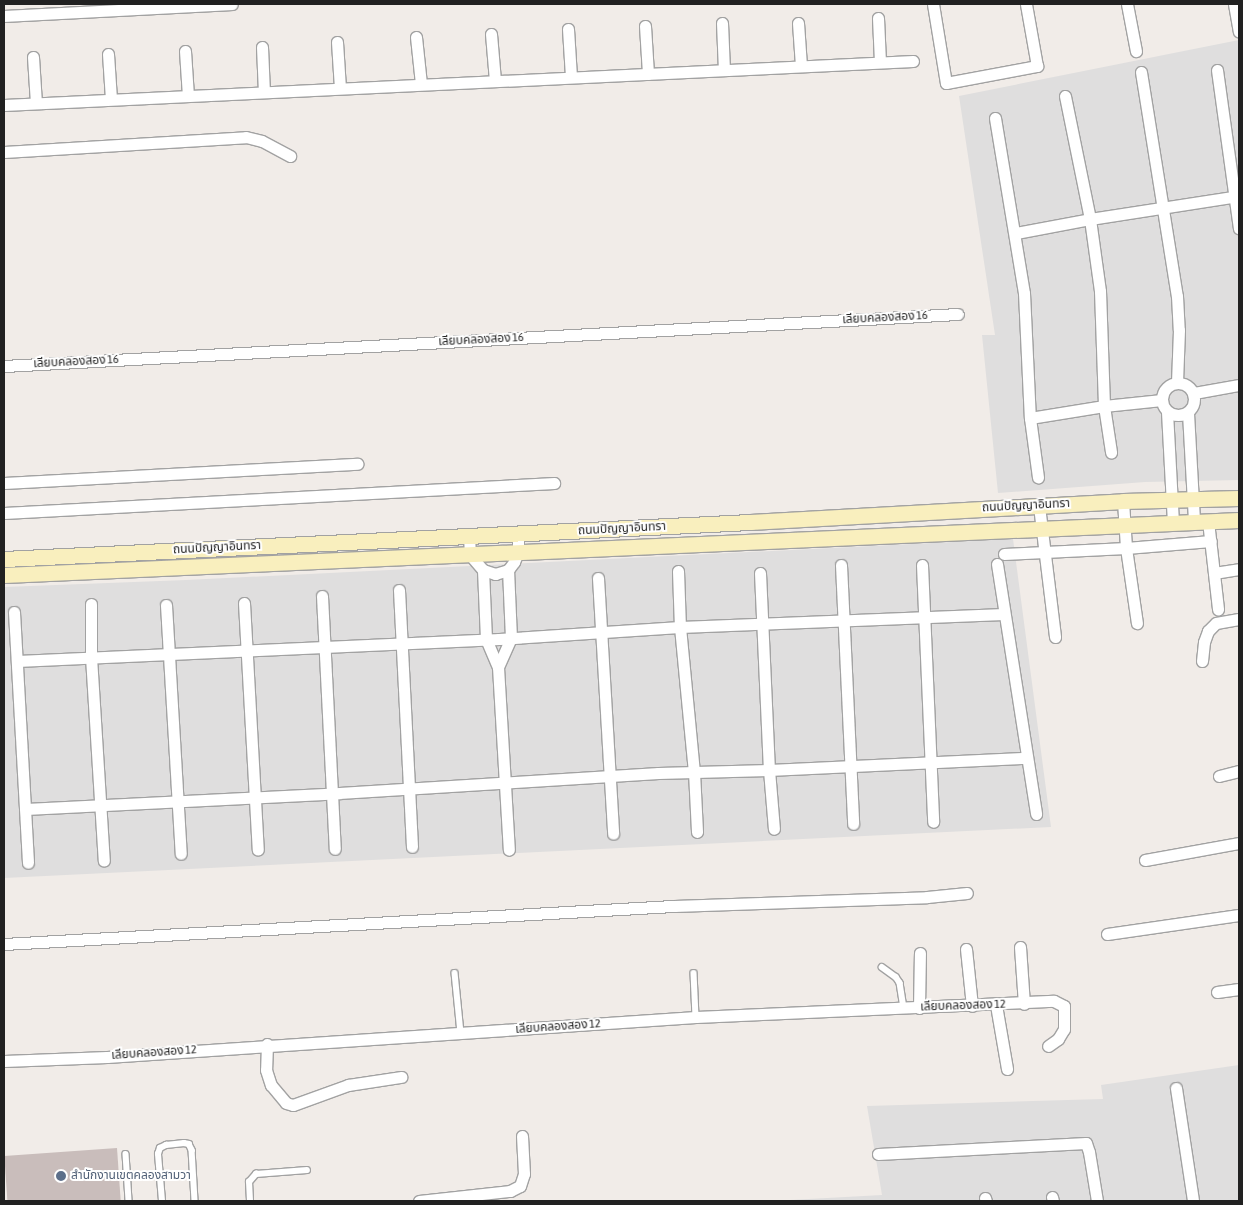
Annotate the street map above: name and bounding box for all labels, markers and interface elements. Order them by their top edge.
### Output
street label: เลียบคลองสอง 16 [842,309,928,327]
street label: เลียบคลองสอง 16 [438,331,524,349]
street label: เลียบคลองสอง 16 [33,353,119,371]
street label: ถนนปัญญาอินทรา [982,497,1070,515]
street label: ถนนปัญญาอินทรา [578,520,666,538]
street label: ถนนปัญญาอินทรา [173,539,261,557]
street label: เลียบคลองสอง 12 [920,997,1006,1015]
street label: เลียบคลองสอง 12 [515,1017,601,1037]
street label: เลียบคลองสอง 12 [111,1043,197,1063]
place label: สำนักงานเขตคลองสามวา [71,1169,191,1183]
marker: สำนักงานเขตคลองสามวา [55,1170,67,1182]

